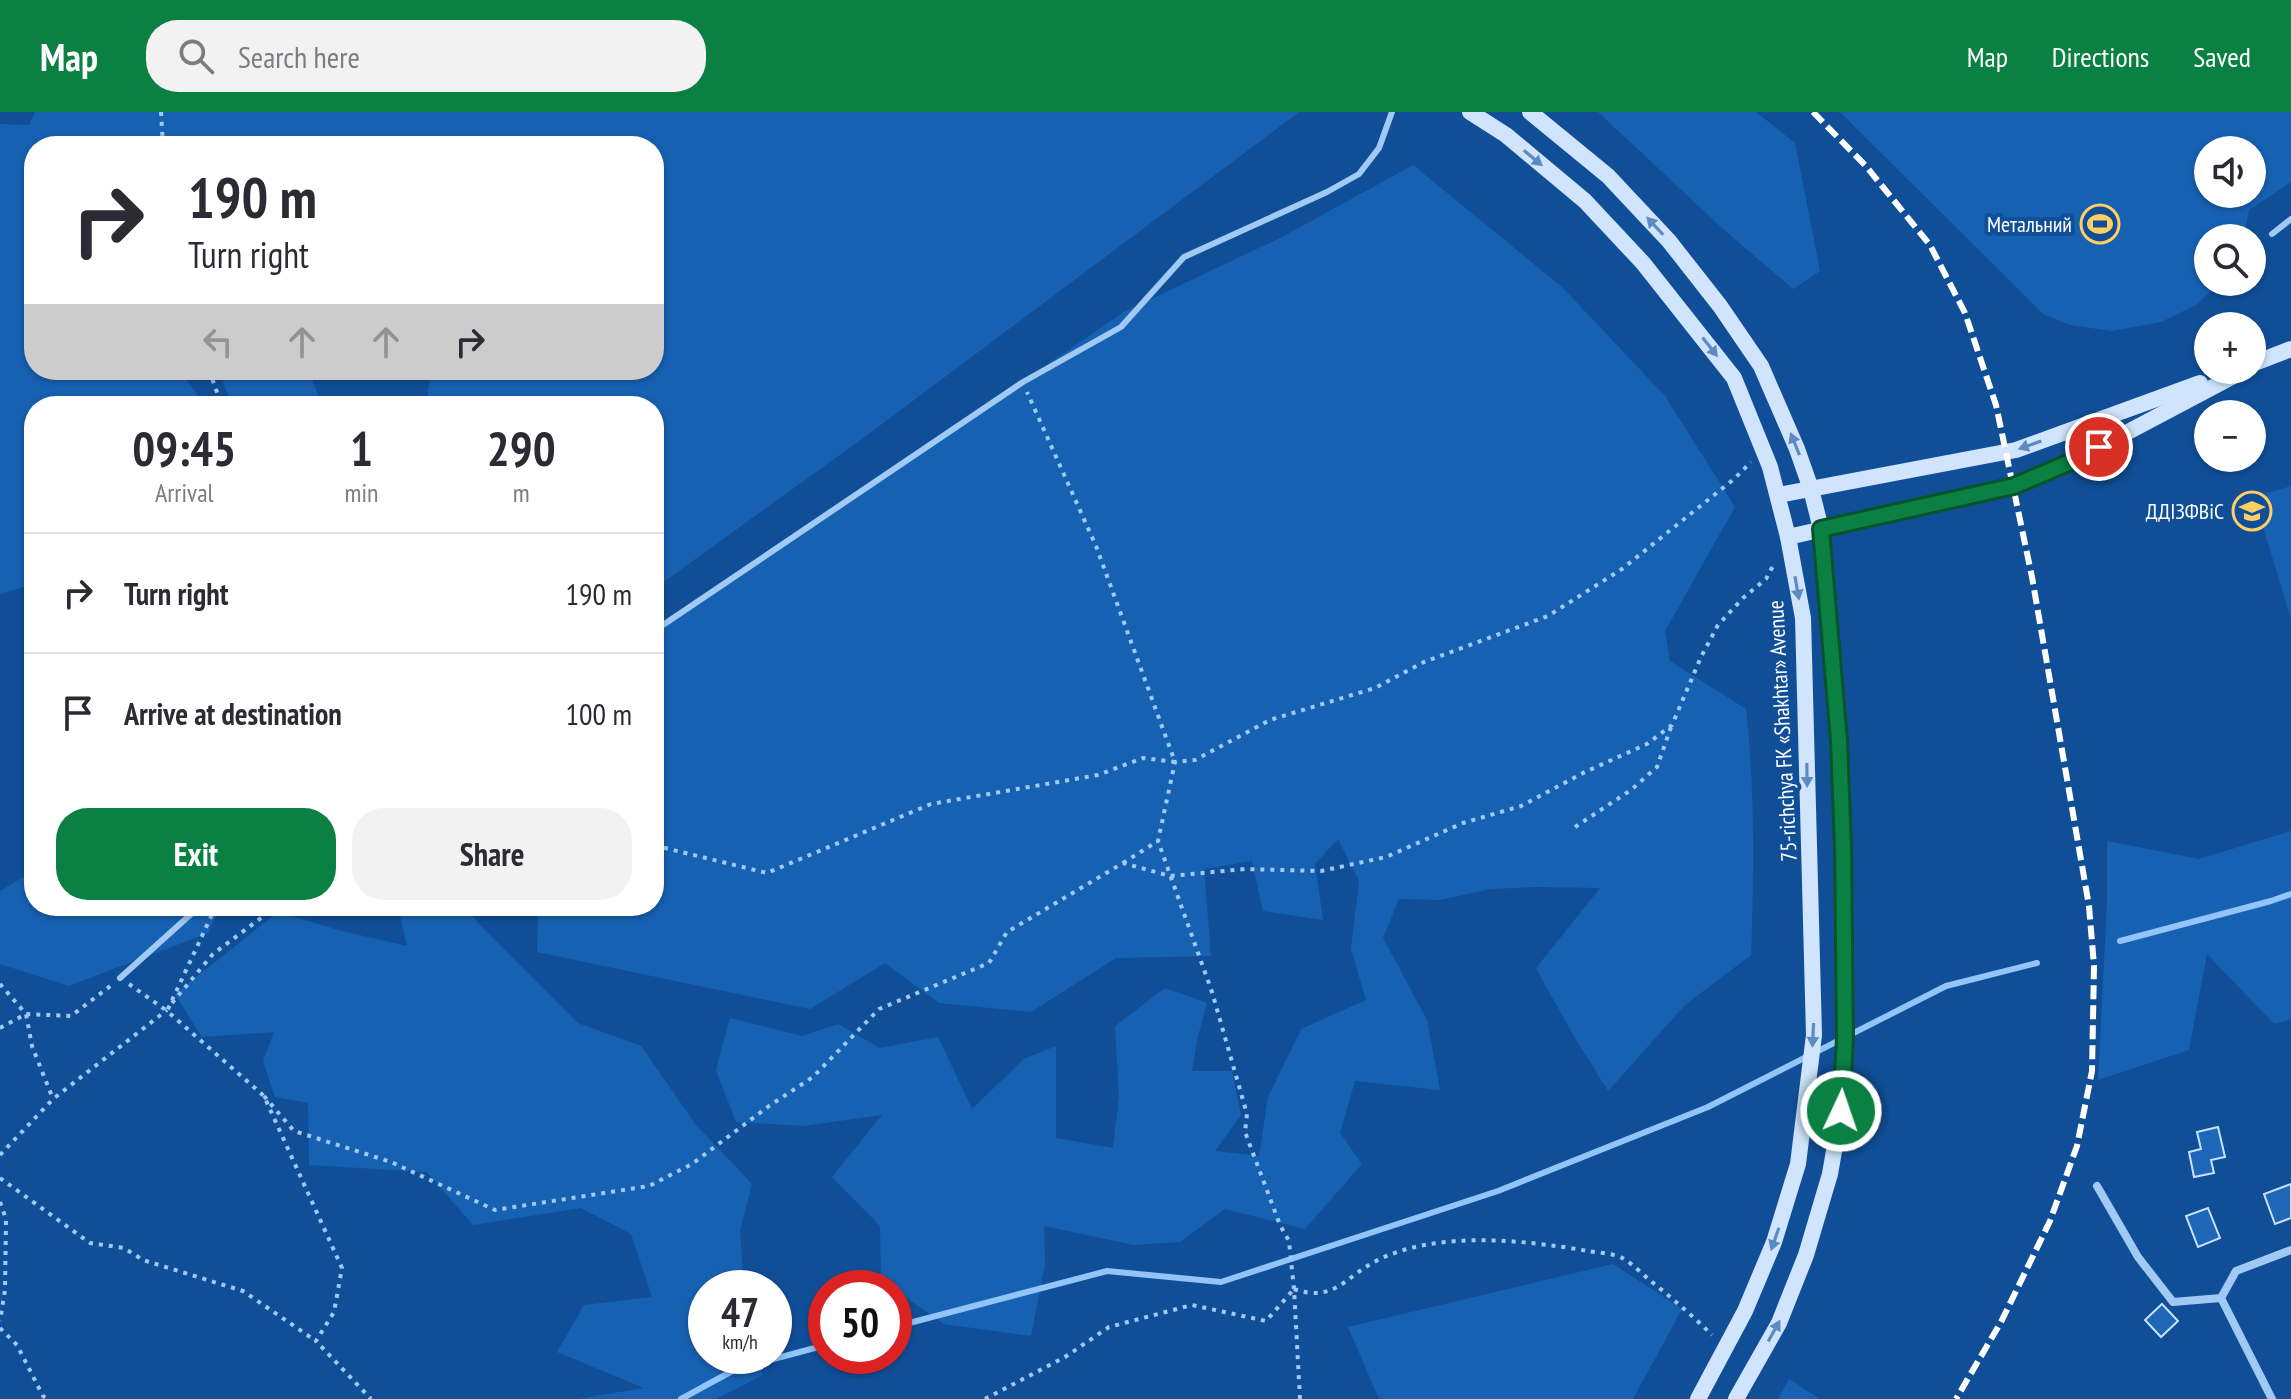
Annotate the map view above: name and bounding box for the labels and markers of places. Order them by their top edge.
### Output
sports icon: Метальний [2079,203,2121,245]
place label: Метальний [1987,210,2072,238]
pin [2065,413,2133,481]
school or university icon: ДДІЗФВіС [2231,490,2273,532]
place label: ДДІЗФВіС [2146,497,2224,525]

